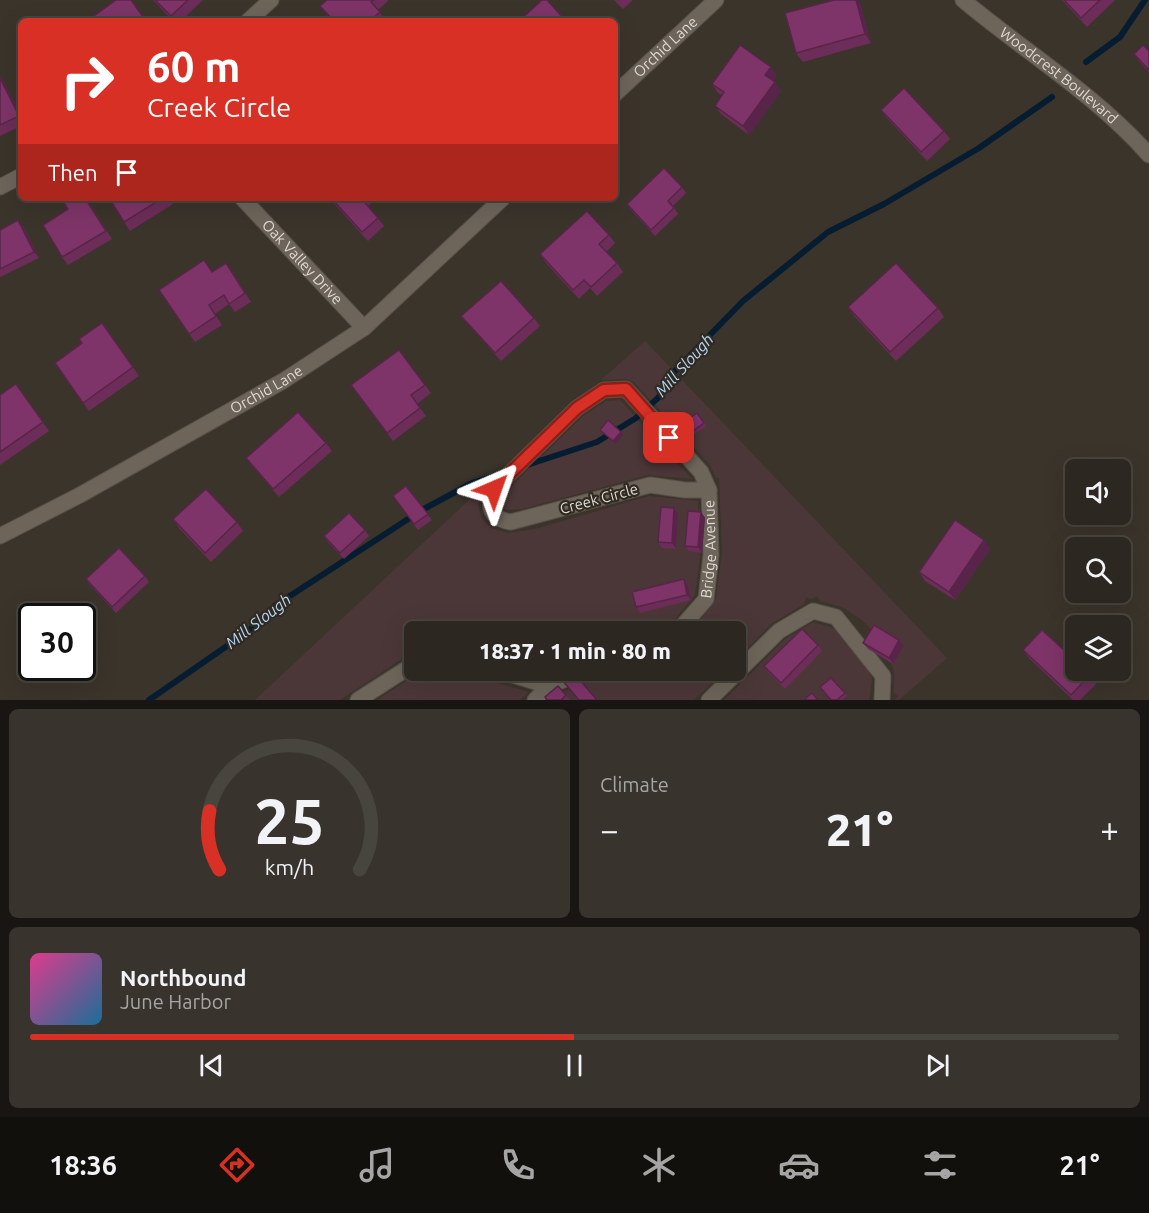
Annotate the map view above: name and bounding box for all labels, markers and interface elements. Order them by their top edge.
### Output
street label: Orchid Lane [630,13,701,80]
street label: Woodcrest Boulevard [997,24,1122,127]
icon: right [48,42,126,120]
text: 60 m [147,43,241,90]
text: Creek Circle [147,92,291,122]
icon: arrive [110,156,143,189]
text: Then [48,160,98,185]
street label: Oak Valley Drive [259,216,346,308]
water label: Mill Slough [651,330,717,400]
street label: Orchid Lane [227,362,306,417]
pin [643,412,694,463]
icon: arrive [652,421,685,454]
position arrow [462,457,526,521]
map controls [1065,459,1131,681]
button: sound [1065,459,1131,525]
street label: Creek Circle [558,480,640,517]
street label: Bridge Avenue [697,500,719,599]
button: search [1065,537,1131,603]
water label: Mill Slough [222,590,294,652]
speed limit sign: 30 [18,603,96,681]
button: layers [1065,615,1131,681]
text: 18:37 · 1 min · 80 m [479,638,671,663]
text: Climate [600,773,669,796]
text: 25 [254,786,325,856]
text: 21° [826,804,893,855]
text: − [600,811,619,848]
text: + [1100,811,1119,848]
text: km/h [265,856,314,880]
text: Northbound [120,965,246,990]
text: June Harbor [120,990,231,1013]
icon: previous [195,1049,228,1082]
icon: pause [558,1049,591,1082]
icon: next [921,1049,954,1082]
icon: directions [216,1144,258,1186]
icon: music [356,1144,398,1186]
icon: phone [497,1144,539,1186]
icon: climate [638,1144,680,1186]
icon: car [778,1144,820,1186]
icon: filters [919,1144,961,1186]
text: 18:36 [49,1150,117,1180]
text: 21° [1060,1150,1100,1180]

